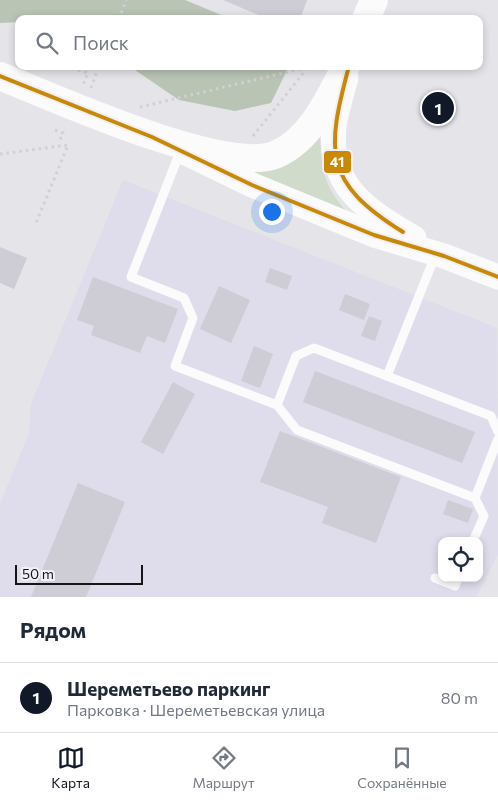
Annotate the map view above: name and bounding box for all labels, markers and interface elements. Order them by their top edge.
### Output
search box [15,15,483,70]
icon: search [33,29,61,57]
text: Поиск [73,31,129,54]
pin: 1 [422,89,454,127]
line badge: 41 [323,150,352,174]
text: 41 [330,153,344,170]
your location [259,199,285,225]
map controls [438,537,483,582]
button: locate [438,537,483,582]
scale bar [15,562,142,585]
text: 50 m [22,565,54,582]
text: Рядом [20,617,86,642]
text: Шереметьево паркинг [67,677,270,700]
text: 1 [32,688,40,707]
text: 80 m [441,688,478,707]
text: Парковка · Шереметьевская улица [67,700,325,719]
tab: Карта [51,744,90,791]
tab: Маршрут [193,744,255,791]
tab: Сохранённые [357,744,447,791]

